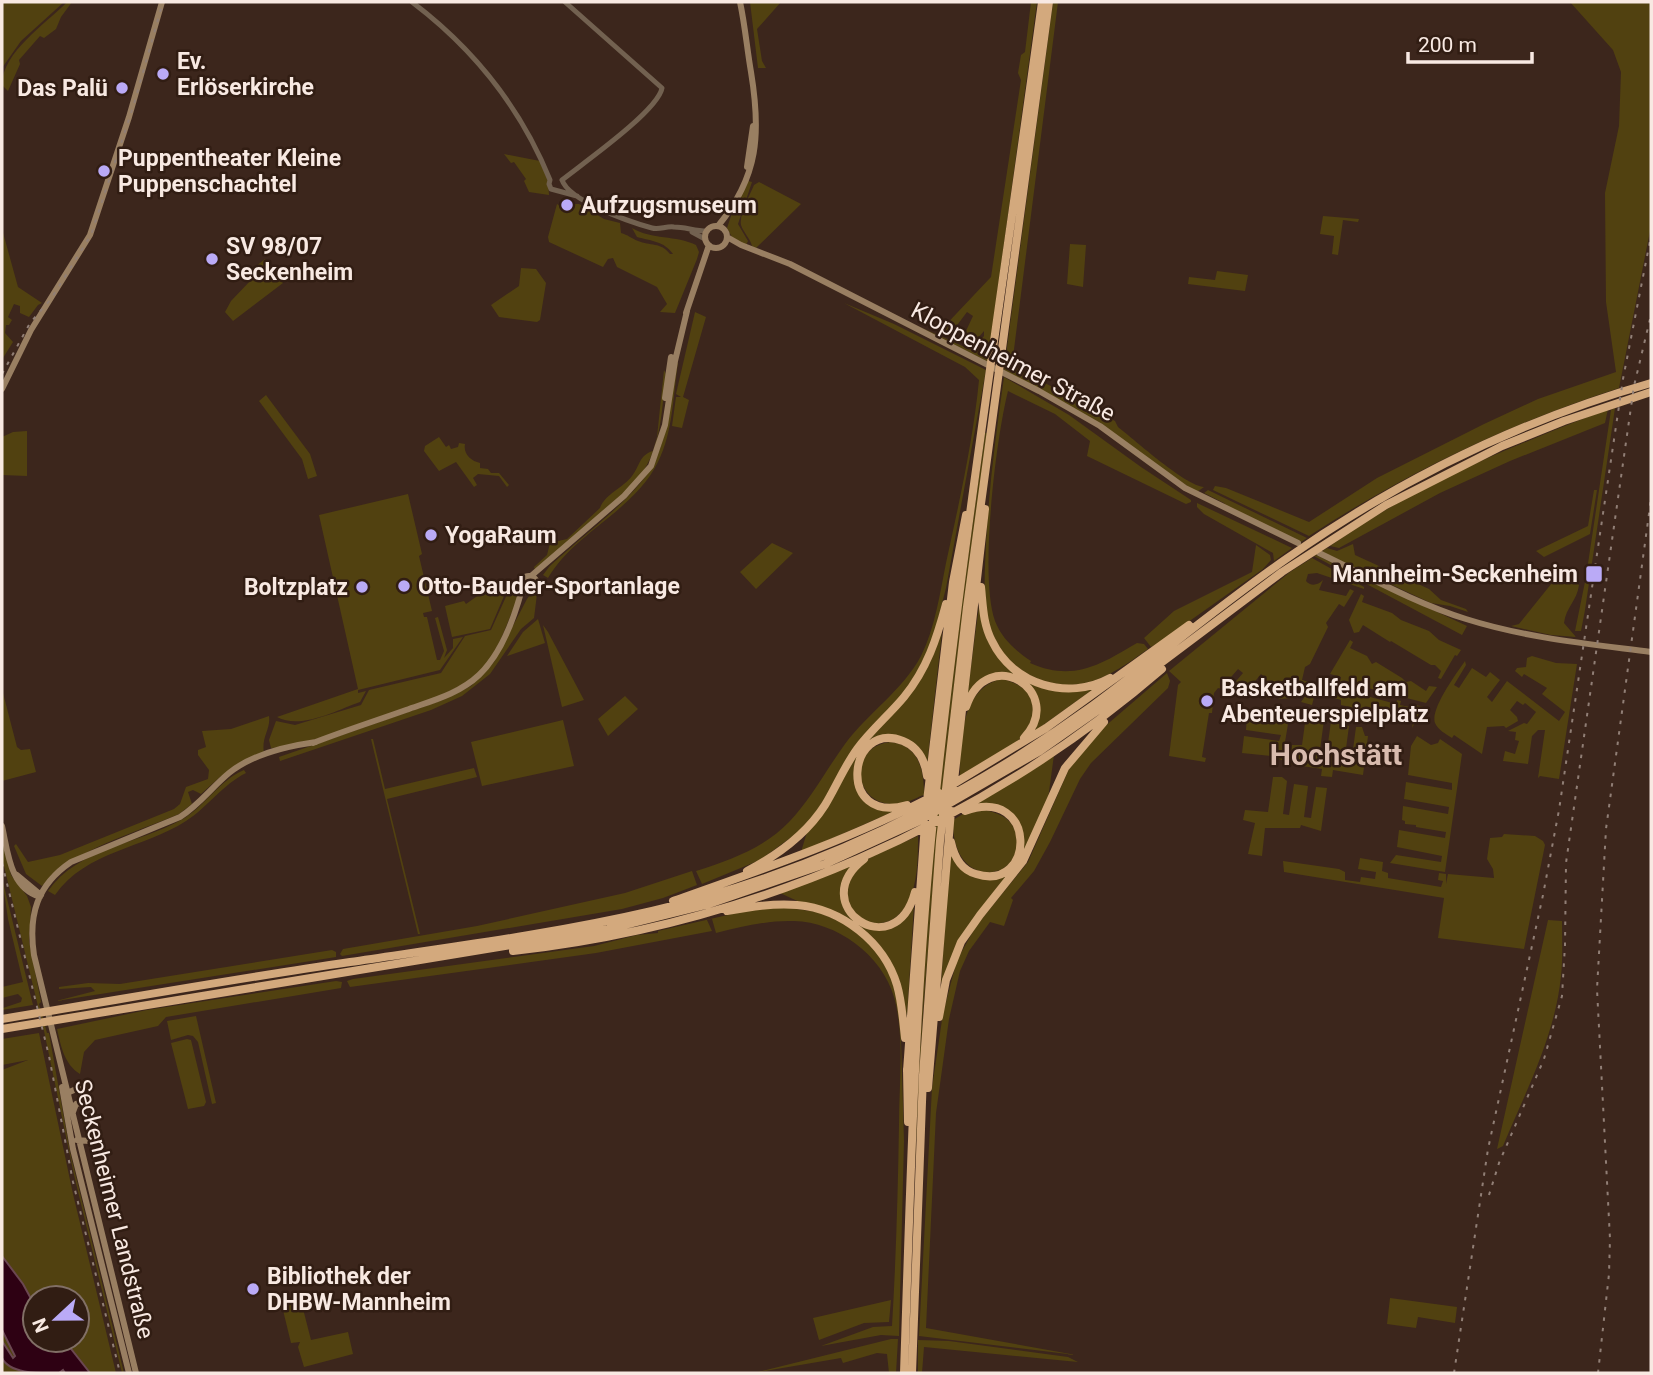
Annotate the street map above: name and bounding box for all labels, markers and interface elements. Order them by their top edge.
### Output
scale bar [1408,21,1532,65]
text: 200 m [1418,33,1477,57]
place label: Ev. Erlöserkirche [177,48,314,101]
marker: Ev. Erlöserkirche [155,66,171,82]
place label: Das Palü [17,75,108,102]
marker: Das Palü [114,80,130,96]
place label: Puppentheater Kleine Puppenschachtel [118,145,341,198]
marker: Puppentheater Kleine Puppenschachtel [96,163,112,179]
place label: Aufzugsmuseum [581,192,757,219]
marker: Aufzugsmuseum [559,197,575,213]
place label: SV 98/07 Seckenheim [226,233,353,286]
marker: SV 98/07 Seckenheim [204,251,220,267]
street label: Kloppenheimer Straße [906,297,1120,427]
place label: YogaRaum [445,522,557,549]
marker: YogaRaum [423,527,439,543]
place label: Mannheim-Seckenheim [1332,561,1578,588]
marker: Mannheim-Seckenheim [1584,564,1604,584]
place label: Otto-Bauder-Sportanlage [418,573,680,600]
place label: Boltzplatz [244,574,348,601]
marker: Otto-Bauder-Sportanlage [396,578,412,594]
marker: Boltzplatz [354,579,370,595]
place label: Basketballfeld am Abenteuerspielplatz [1221,675,1429,728]
marker: Basketballfeld am Abenteuerspielplatz [1199,693,1215,709]
district label: Hochstätt [1270,737,1402,772]
street label: Seckenheimer Landstraße [69,1077,159,1341]
place label: Bibliothek der DHBW-Mannheim [267,1263,451,1316]
marker: Bibliothek der DHBW-Mannheim [245,1281,261,1297]
north arrow [21,1284,91,1354]
text: N [28,1315,54,1336]

